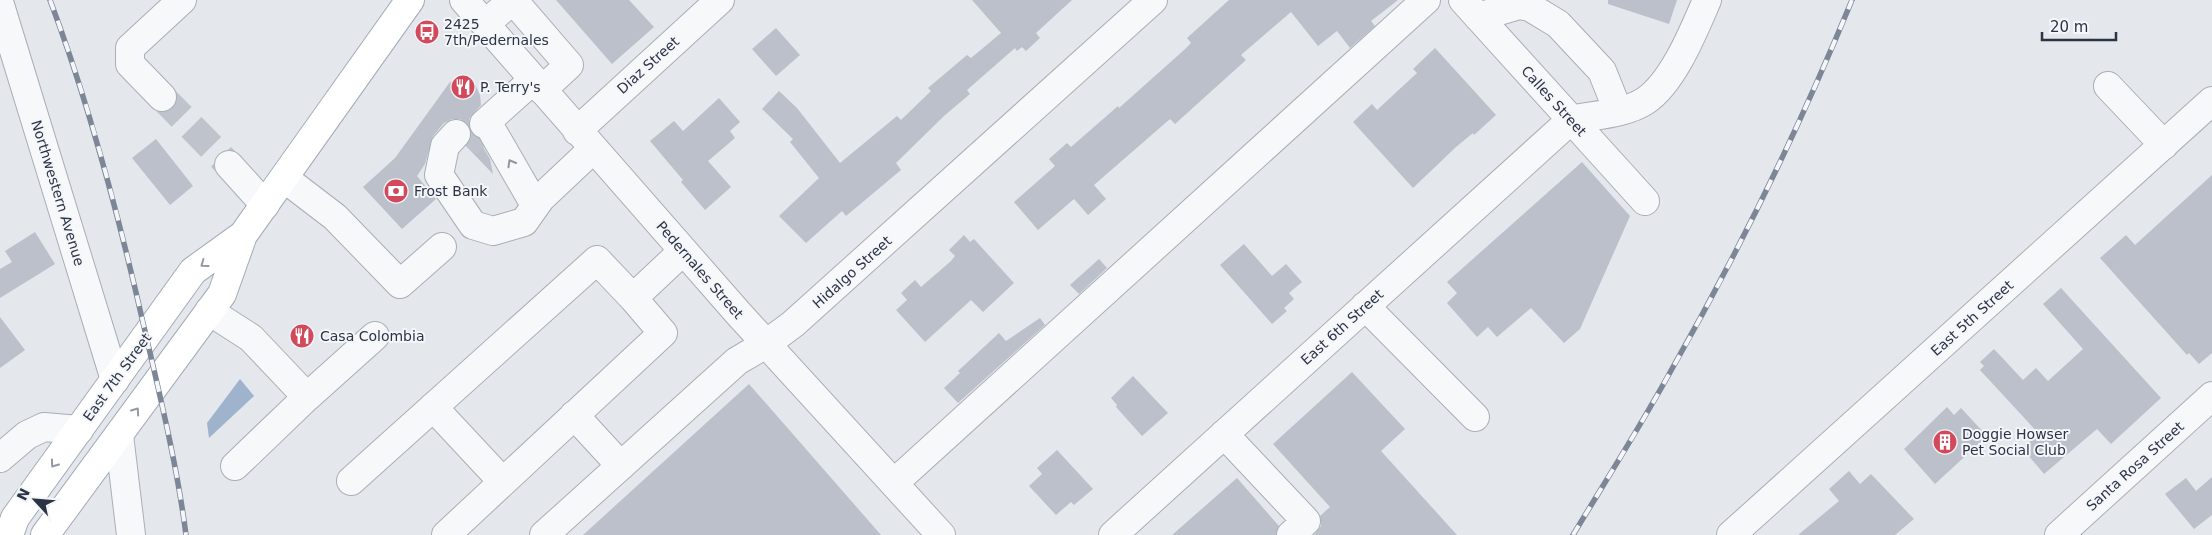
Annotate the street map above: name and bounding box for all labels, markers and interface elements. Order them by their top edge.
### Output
scale bar [2042,10,2116,42]
place label: 2425 7th/Pedernales [444,16,549,48]
text: 20 m [2050,18,2088,36]
bus stop icon: 2425 7th/Pedernales [414,19,440,45]
street label: Diaz Street [614,33,683,97]
street label: Calles Street [1518,63,1590,140]
restaurant icon: P. Terry's [450,74,476,100]
place label: P. Terry's [480,79,541,95]
street label: Northwestern Avenue [28,118,88,268]
one-way arrow [507,160,517,169]
bank icon: Frost Bank [383,178,409,204]
place label: Frost Bank [414,183,488,199]
street label: Pedernales Street [653,218,747,322]
street label: Hidalgo Street [809,232,895,311]
one-way arrow [200,258,210,267]
street label: East 5th Street [1928,277,2017,359]
street label: East 6th Street [1298,286,1387,368]
restaurant icon: Casa Colombia [289,323,315,349]
place label: Casa Colombia [320,328,424,344]
street label: East 7th Street [80,329,155,424]
one-way arrow [130,407,139,417]
street label: Santa Rosa Street [2083,418,2187,514]
place label: Doggie Howser Pet Social Club [1962,426,2069,458]
building icon: Doggie Howser Pet Social Club [1932,429,1958,455]
one-way arrow [51,458,60,468]
north arrow [10,475,60,525]
text: N [14,486,33,503]

